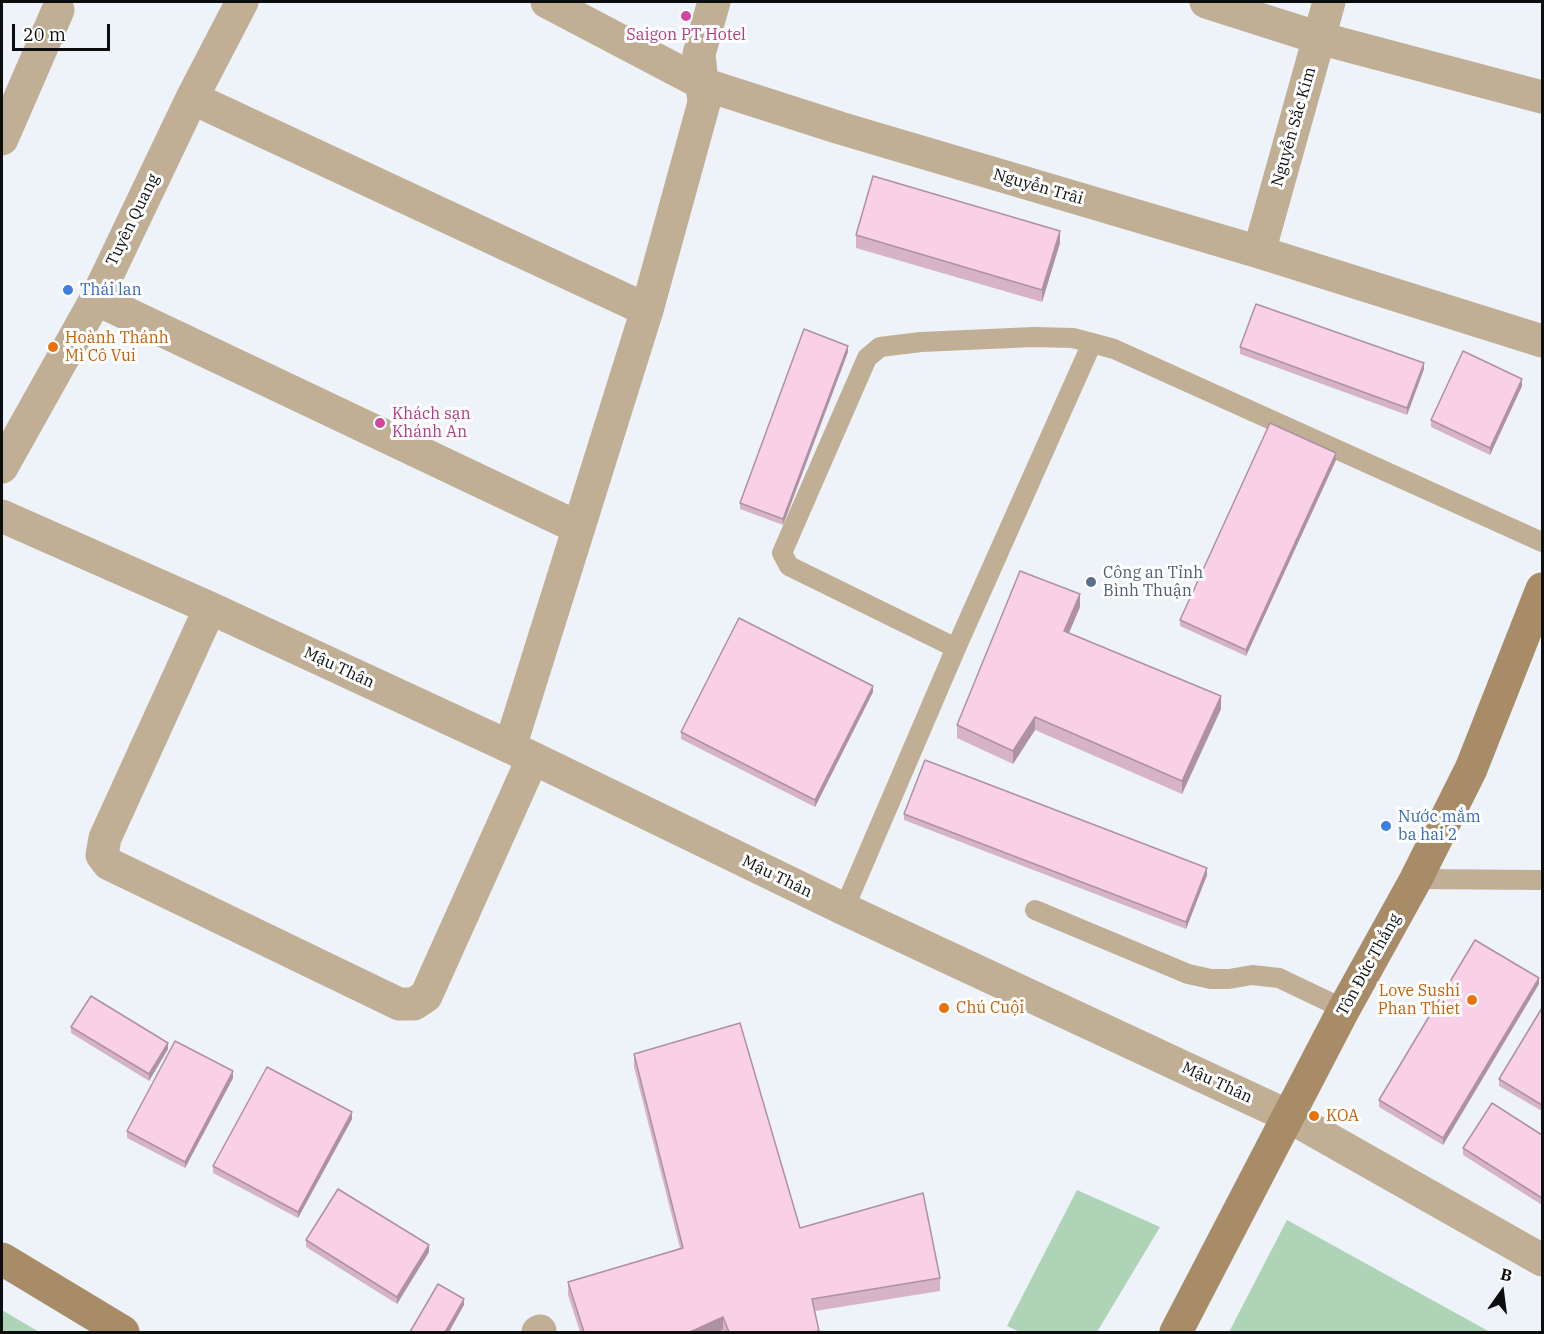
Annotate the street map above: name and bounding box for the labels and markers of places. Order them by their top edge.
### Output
marker: Saigon PT Hotel [679,9,693,23]
place label: Saigon PT Hotel [626,25,746,45]
place label: Thái lan [80,280,142,300]
marker: Thái lan [61,283,75,297]
place label: Hoành Thánh Mì Cô Vui [65,328,169,366]
marker: Hoành Thánh Mì Cô Vui [46,340,60,354]
place label: Khách sạn Khánh An [392,404,471,442]
marker: Khách sạn Khánh An [373,416,387,430]
place label: Công an Tỉnh Bình Thuận [1103,563,1203,601]
marker: Công an Tỉnh Bình Thuận [1084,575,1098,589]
place label: Nước mắm ba hai 2 [1398,807,1481,845]
marker: Nước mắm ba hai 2 [1379,819,1393,833]
place label: Love Sushi Phan Thiet [1378,981,1460,1019]
marker: Love Sushi Phan Thiet [1465,993,1479,1007]
place label: Chú Cuội [956,998,1024,1018]
marker: Chú Cuội [937,1001,951,1015]
place label: KOA [1326,1106,1359,1126]
marker: KOA [1307,1109,1321,1123]

